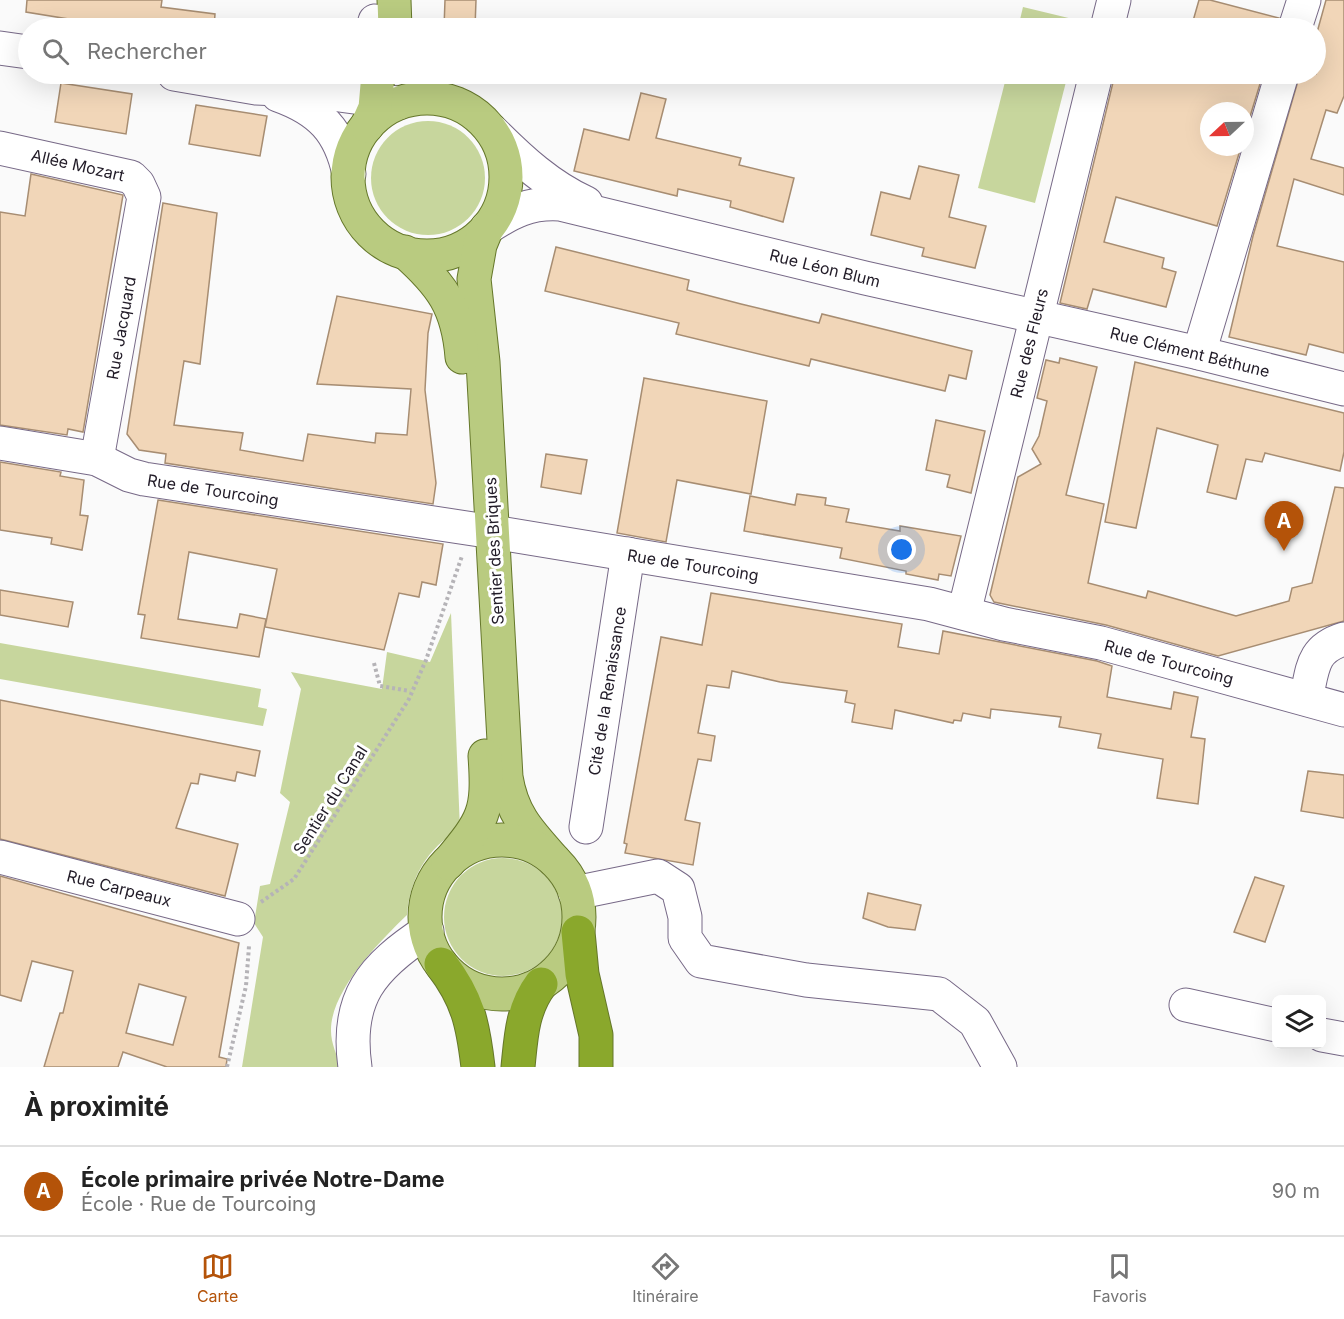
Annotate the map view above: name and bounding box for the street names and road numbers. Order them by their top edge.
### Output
street label: Allée Mozart [29,145,127,185]
street label: Rue Léon Blum [768,245,882,291]
street label: Rue Jacquard [102,275,140,381]
street label: Rue des Fleurs [1006,286,1052,400]
street label: Rue Clément Béthune [1108,322,1272,382]
street label: Rue de Tourcoing [146,470,280,510]
street label: Sentier des Briques [480,477,508,625]
street label: Rue de Tourcoing [626,545,760,585]
street label: Cité de la Renaissance [584,605,630,777]
street label: Rue de Tourcoing [1102,635,1236,689]
street label: Sentier du Canal [288,742,372,858]
street label: Rue Carpeaux [65,865,174,911]

